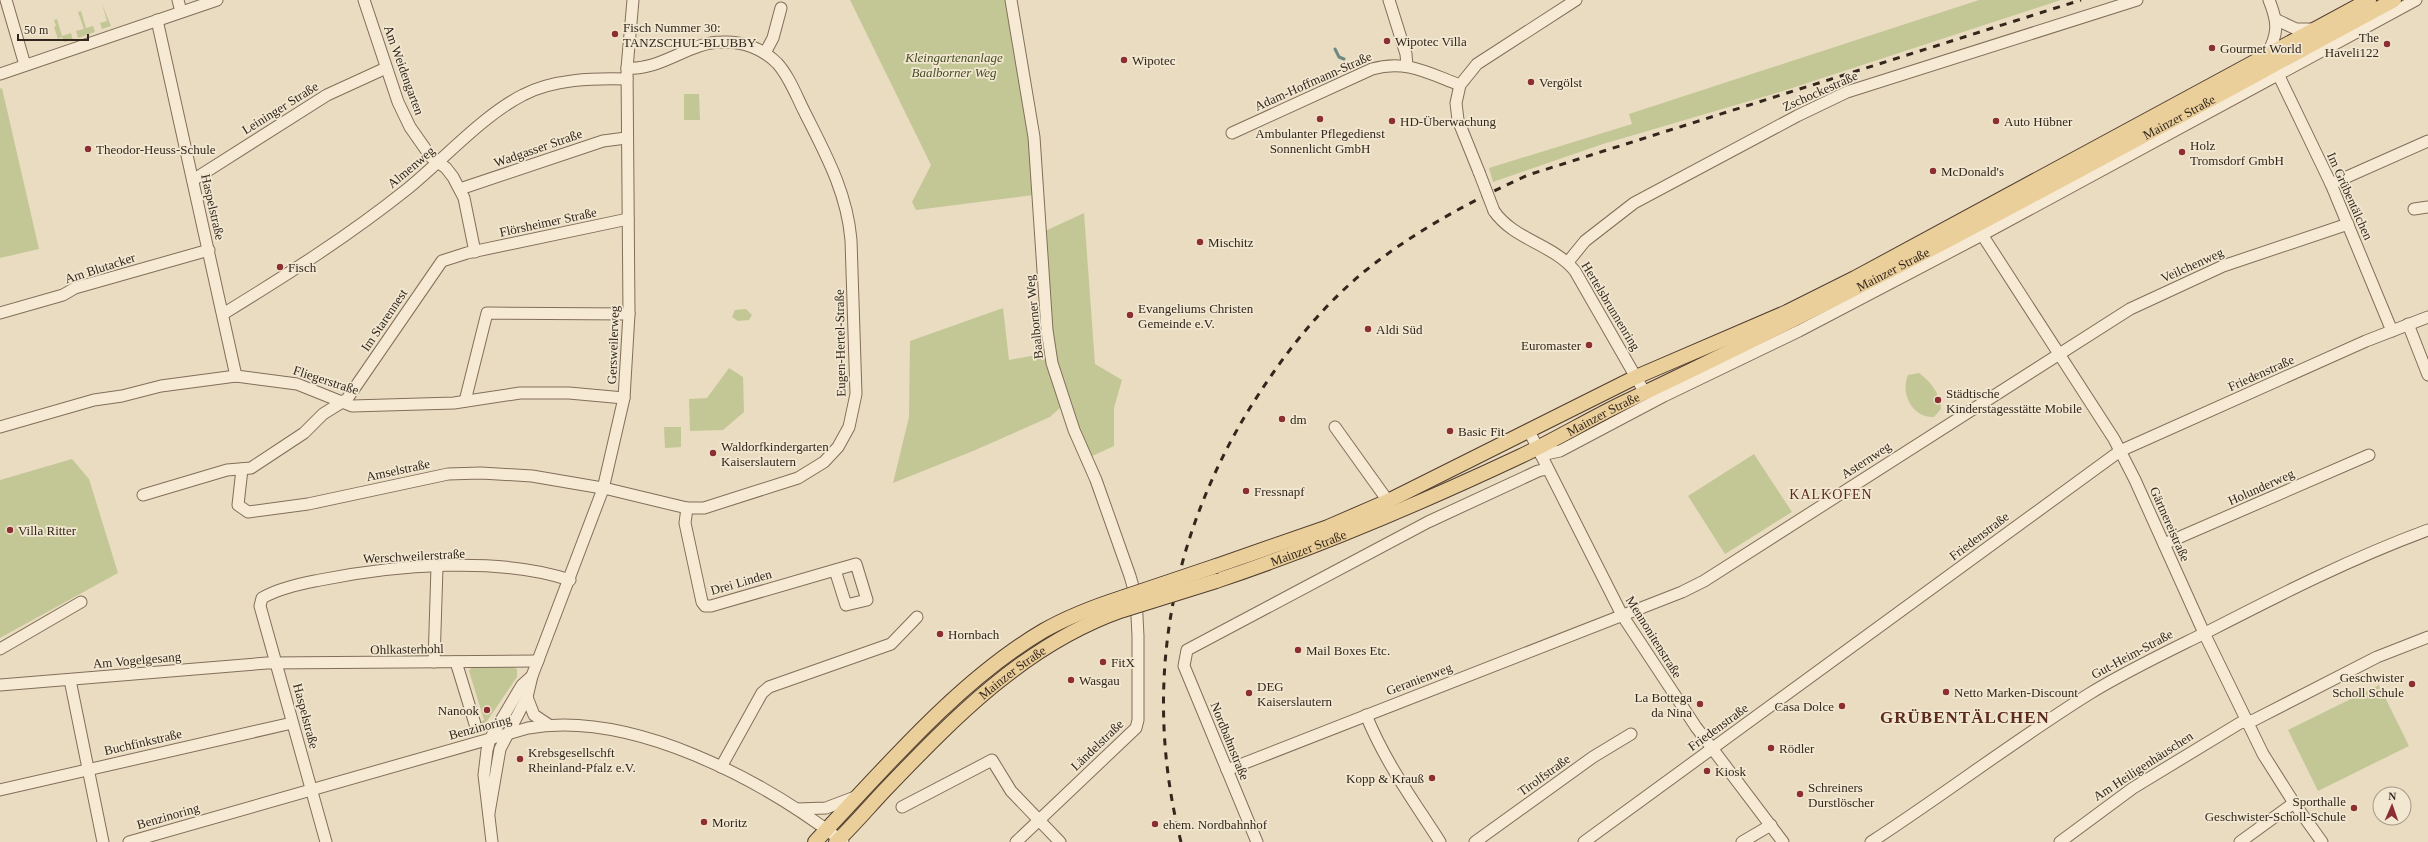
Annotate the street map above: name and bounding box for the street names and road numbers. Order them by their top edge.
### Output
street label: Am Weidengarten [381,23,427,117]
street label: Adam-Hoffmann-Straße [1252,48,1374,114]
street label: Zschockestraße [1780,68,1860,114]
street label: Leininger Straße [239,78,321,137]
street label: Mainzer Straße [2140,91,2218,142]
street label: Wadgasser Straße [492,126,584,170]
street label: Almenweg [384,143,438,191]
street label: Im Grübentälchen [2324,150,2376,243]
street label: Haspelstraße [198,173,228,242]
street label: Flörsheimer Straße [498,204,598,240]
street label: Mainzer Straße [1854,244,1932,294]
street label: Veilchenweg [2158,244,2226,286]
street label: Am Blutacker [63,249,138,286]
street label: Hertelsbrunnenring [1579,259,1644,354]
street label: Baalborner Weg [1022,274,1046,360]
street label: Im Starennest [358,286,411,354]
street label: Eugen-Hertel-Straße [832,289,848,397]
street label: Gersweilerweg [604,305,622,385]
street label: Friedenstraße [2226,352,2297,394]
street label: Fliegerstraße [291,362,361,398]
street label: Mainzer Straße [1564,389,1642,439]
street label: Asternweg [1838,438,1894,482]
street label: Amselstraße [365,456,432,484]
street label: Holunderweg [2226,466,2297,508]
street label: Gärtnereistraße [2147,484,2193,564]
street label: Friedenstraße [1946,509,2012,563]
street label: Mainzer Straße [1268,526,1348,569]
street label: Werschweilerstraße [363,546,466,566]
street label: Drei Linden [709,566,774,598]
street label: Mennonitenstraße [1623,593,1685,681]
street label: Gut-Heim-Straße [2089,626,2176,682]
street label: Ohlkasterhohl [370,641,444,657]
street label: Mainzer Straße [976,642,1048,702]
street label: Am Vogelgesang [92,649,182,671]
street label: Geranienweg [1384,659,1454,698]
street label: Haspelstraße [290,682,322,751]
street label: Nordbahnstraße [1207,700,1253,783]
street label: Friedenstraße [1685,700,1751,754]
street label: Benzinoring [447,711,513,743]
street label: Ländelstraße [1068,716,1127,774]
street label: Buchfinkstraße [103,726,184,758]
street label: Am Heiligenhäuschen [2090,728,2196,804]
street label: Tirolfstraße [1515,751,1573,799]
street label: Benzinoring [135,800,201,832]

